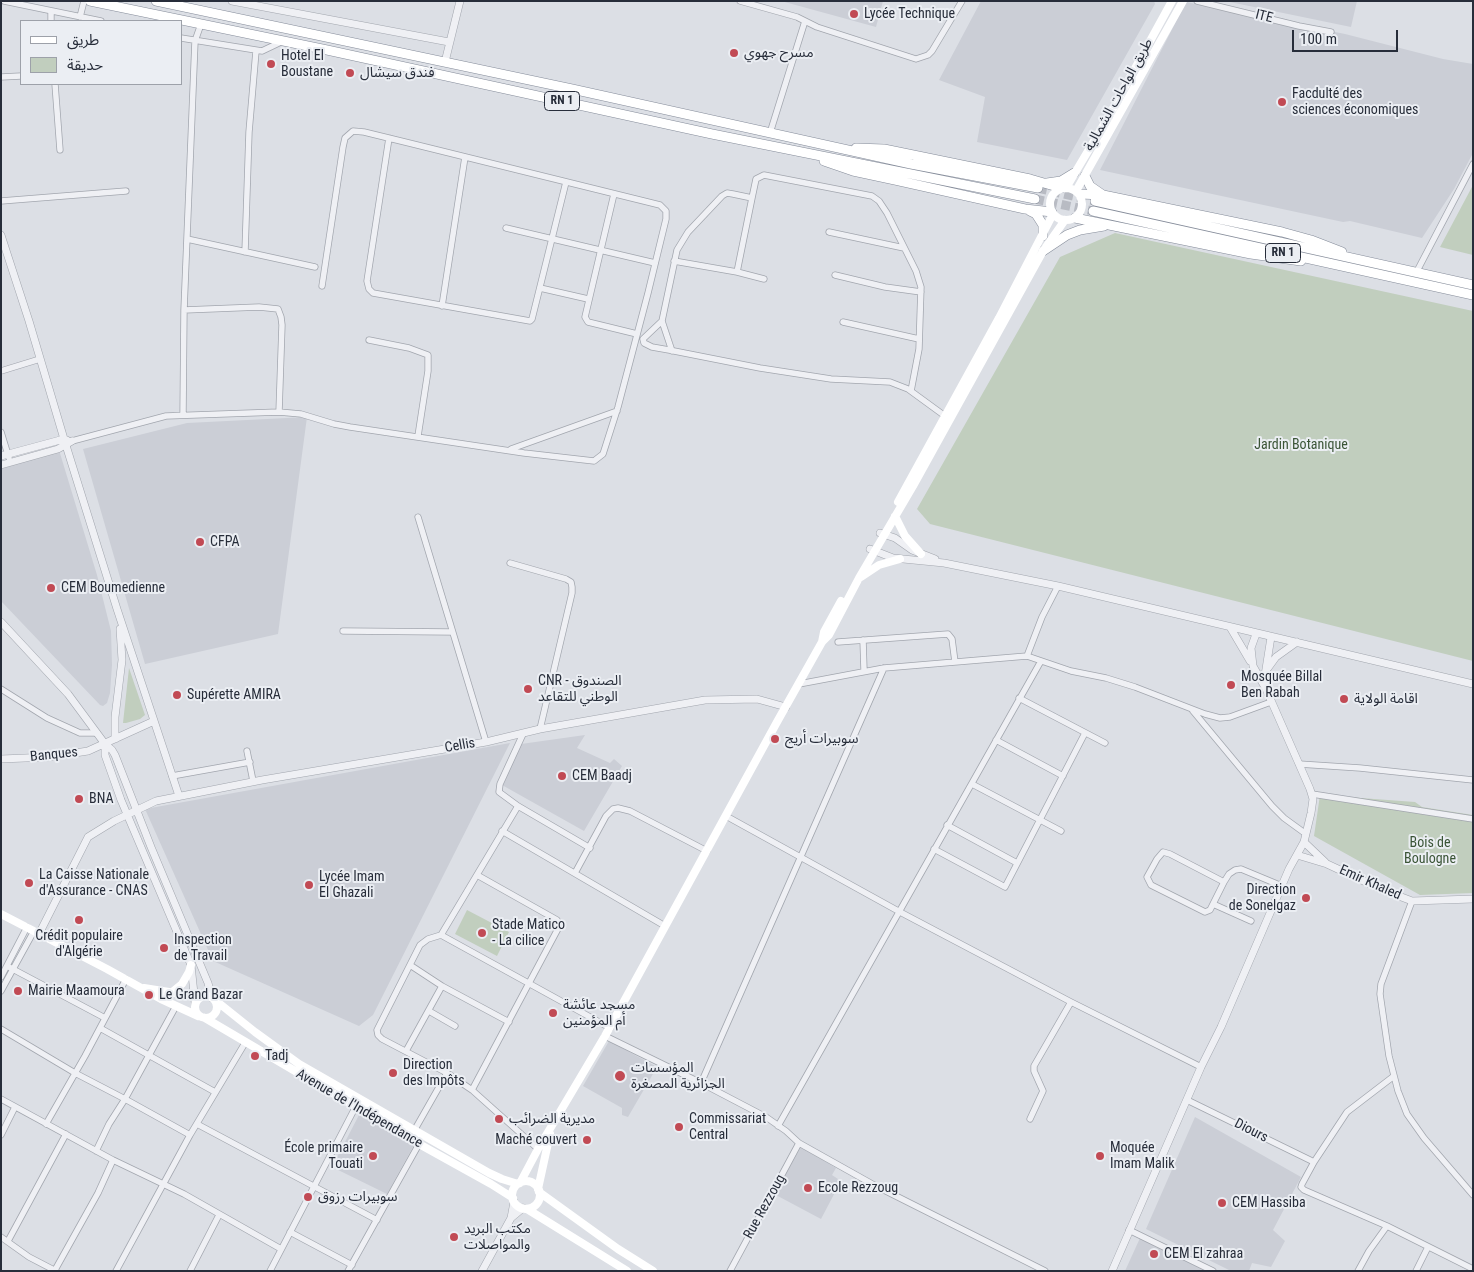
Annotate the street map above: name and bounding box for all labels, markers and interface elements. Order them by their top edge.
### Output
place label: Lycée Technique [864,6,955,22]
street label: ITE [1253,7,1275,27]
marker: Lycée Technique [848,8,860,20]
legend [20,20,182,85]
scale bar [1294,20,1400,52]
text: 100 m [1300,30,1337,48]
text: طريق [67,31,99,49]
street label: طريق الواحات الشمالية [1081,36,1157,154]
place label: مسرح جهوي [744,45,814,61]
marker: مسرح جهوي [728,47,740,59]
place label: Hotel El Boustane [281,48,333,80]
text: حديقة [67,56,103,74]
marker: Hotel El Boustane [265,58,277,70]
place label: فندق سيشال [360,65,434,81]
marker: فندق سيشال [344,67,356,79]
place label: Facdulté des sciences économiques [1292,86,1418,118]
road number: RN 1 [544,92,580,110]
marker: Facdulté des sciences économiques [1276,96,1288,108]
road number: RN 1 [1266,244,1300,262]
park label: Jardin Botanique [1254,437,1348,453]
place label: CFPA [210,534,240,550]
marker: CFPA [194,536,206,548]
place label: CEM Boumedienne [61,580,165,596]
marker: CEM Boumedienne [45,582,57,594]
place label: Mosquée Billal Ben Rabah [1241,669,1322,702]
place label: CNR - الصندوق الوطني للتقاعد [538,673,622,706]
marker: Mosquée Billal Ben Rabah [1225,679,1237,691]
marker: CNR - الصندوق الوطني للتقاعد [522,683,534,695]
place label: Supérette AMIRA [187,687,281,703]
marker: Supérette AMIRA [171,689,183,701]
place label: اقامة الولاية [1354,691,1418,707]
marker: اقامة الولاية [1338,693,1350,705]
place label: سوبيرات أريج [785,731,858,747]
marker: سوبيرات أريج [769,733,781,745]
street label: Cellis [444,735,476,757]
street label: Banques [29,744,79,766]
place label: CEM Baadj [572,768,632,784]
marker: CEM Baadj [556,770,568,782]
place label: BNA [89,791,114,807]
marker: BNA [73,793,85,805]
park label: Bois de Boulogne [1404,835,1456,868]
street label: Emir Khaled [1336,862,1404,904]
place label: La Caisse Nationale d'Assurance - CNAS [39,867,149,900]
place label: Lycée Imam El Ghazali [319,869,385,902]
marker: La Caisse Nationale d'Assurance - CNAS [23,877,35,889]
marker: Lycée Imam El Ghazali [303,879,315,891]
place label: Direction de Sonelgaz [1229,882,1296,914]
marker: Direction de Sonelgaz [1300,892,1312,904]
marker: Crédit populaire d'Algérie [73,914,85,926]
place label: Stade Matico - La cilice [492,917,565,950]
marker: Stade Matico - La cilice [476,927,488,939]
place label: Crédit populaire d'Algérie [35,928,123,960]
place label: Inspection de Travail [174,932,232,964]
marker: Inspection de Travail [158,942,170,954]
place label: Mairie Maamoura [28,983,125,999]
marker: Mairie Maamoura [12,985,24,997]
place label: Le Grand Bazar [159,987,243,1003]
marker: Le Grand Bazar [143,989,155,1001]
place label: مسجد عائشة أم المؤمنين [563,997,635,1030]
marker: مسجد عائشة أم المؤمنين [547,1007,559,1019]
place label: Tadj [265,1048,288,1064]
marker: Tadj [249,1050,261,1062]
place label: Direction des Impôts [403,1057,465,1090]
place label: المؤسسات الجزائرية المصغرة [631,1060,725,1092]
street label: Avenue de l'Indépendance [293,1066,425,1152]
marker: Direction des Impôts [387,1067,399,1079]
marker: المؤسسات الجزائرية المصغرة [613,1069,627,1083]
place label: مديرية الضرائب [509,1111,595,1127]
place label: Commissariat Central [689,1111,766,1144]
marker: مديرية الضرائب [493,1113,505,1125]
street label: Diours [1231,1115,1271,1147]
marker: Commissariat Central [673,1121,685,1133]
place label: Maché couvert [495,1132,577,1148]
marker: Maché couvert [581,1134,593,1146]
place label: École primaire Touati [284,1140,363,1172]
place label: Moquée Imam Malik [1110,1140,1175,1172]
marker: École primaire Touati [367,1150,379,1162]
marker: Moquée Imam Malik [1094,1150,1106,1162]
street label: Rue Rezzoug [740,1172,790,1242]
place label: Ecole Rezzoug [818,1180,898,1196]
marker: Ecole Rezzoug [802,1182,814,1194]
place label: سوبيرات رزوق [318,1189,398,1205]
marker: سوبيرات رزوق [302,1191,314,1203]
place label: CEM Hassiba [1232,1195,1306,1211]
marker: CEM Hassiba [1216,1197,1228,1209]
place label: مكتب البريد والمواصلات [464,1221,531,1254]
marker: مكتب البريد والمواصلات [448,1231,460,1243]
place label: CEM El zahraa [1164,1246,1243,1262]
marker: CEM El zahraa [1148,1248,1160,1260]

